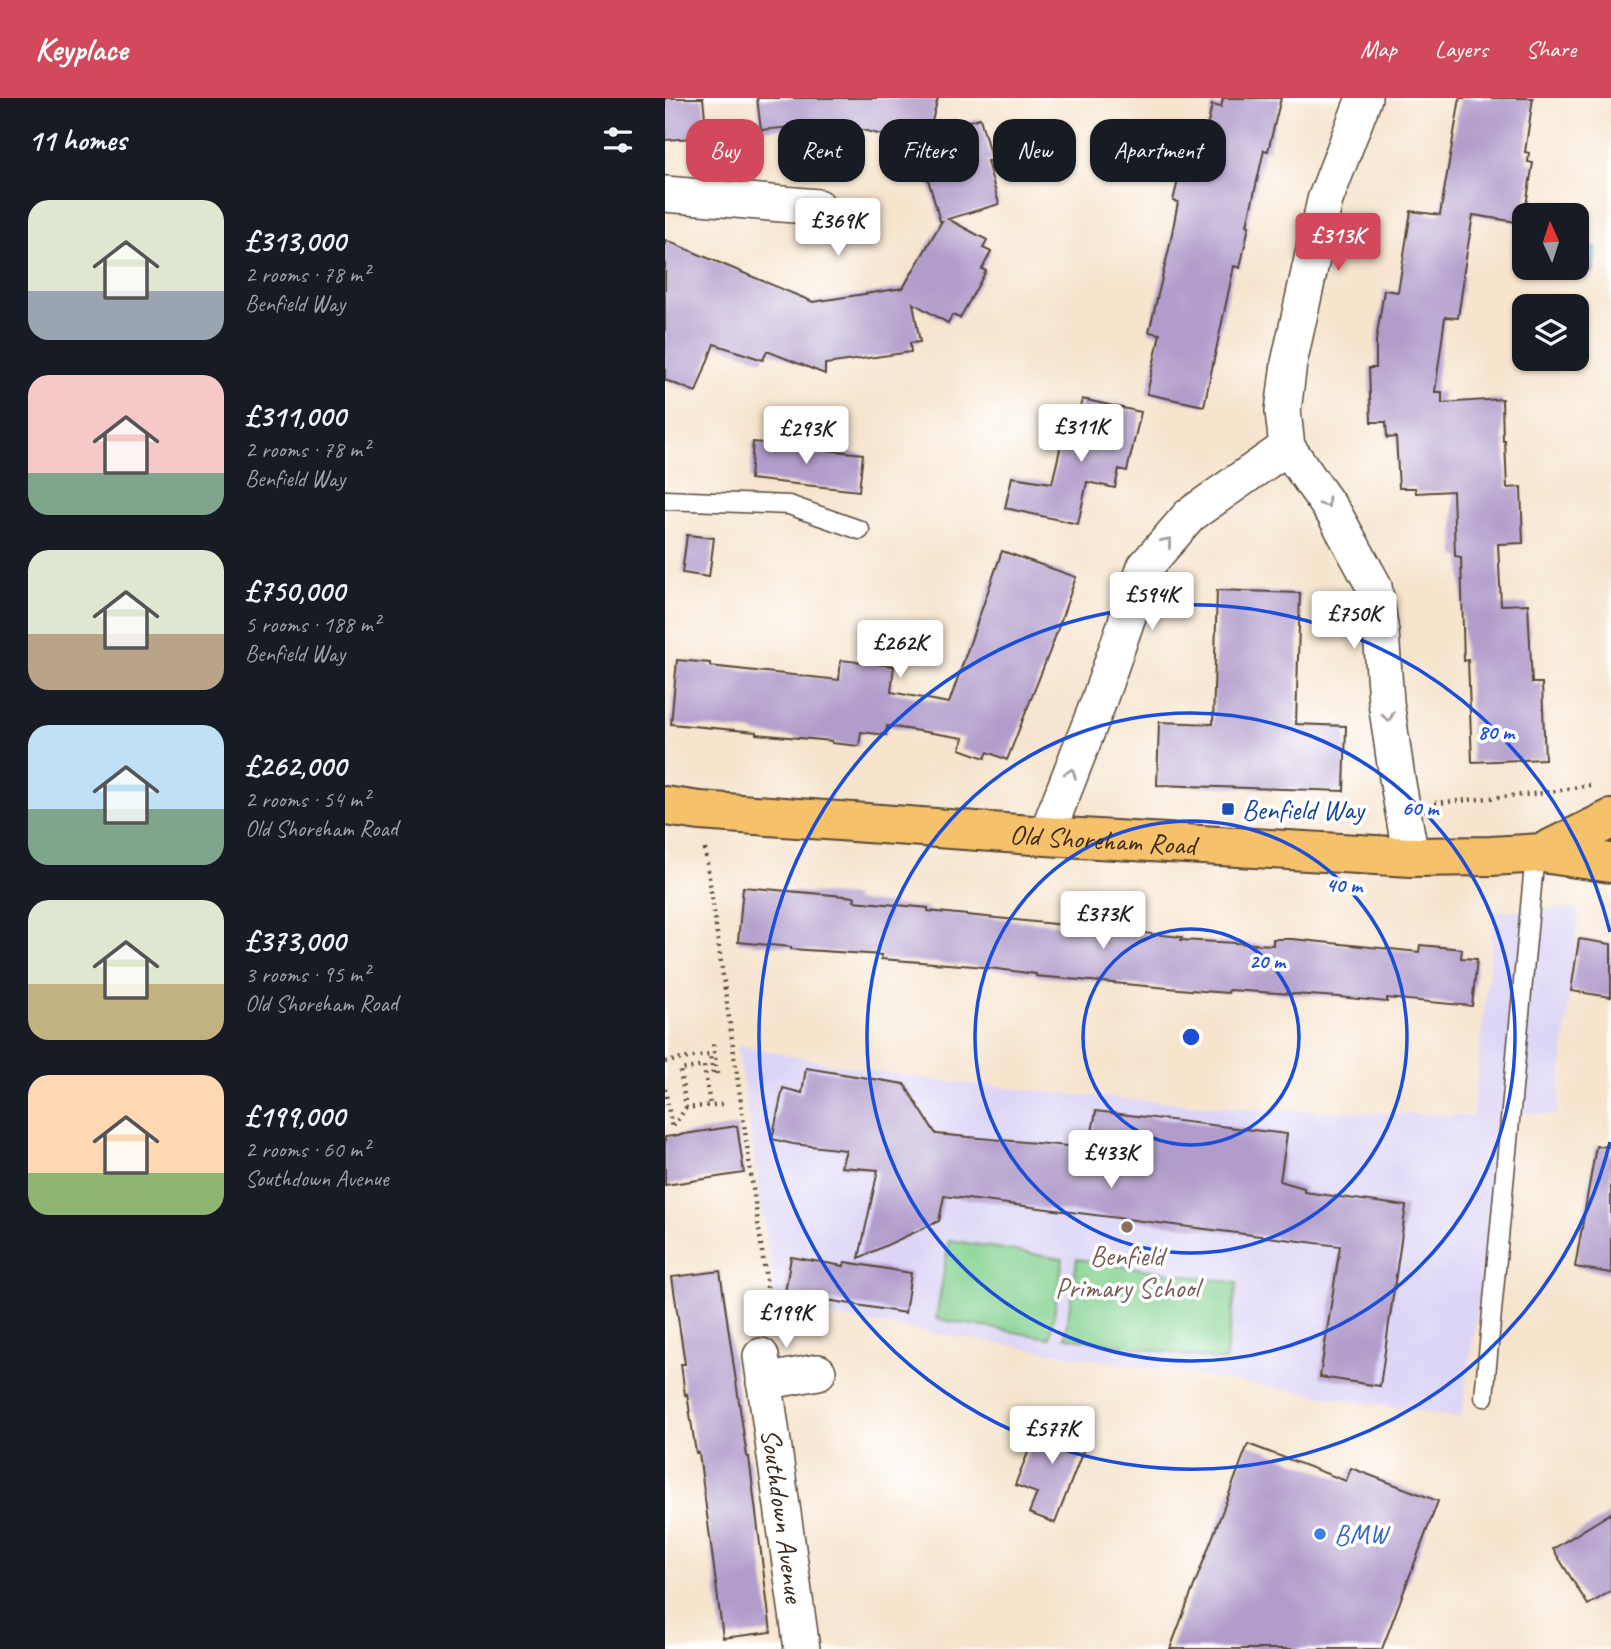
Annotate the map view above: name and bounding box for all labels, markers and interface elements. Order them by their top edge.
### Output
text: Keyplace [35,28,128,70]
text: Map [1360,34,1397,64]
text: Layers [1435,34,1488,64]
text: Share [1526,34,1576,64]
chip: Buy [686,119,764,182]
chip: Rent [778,119,865,182]
chip: Filters [879,119,979,182]
chip: New [993,119,1076,182]
chip: Apartment [1090,119,1226,182]
text: 11 homes [28,121,126,159]
icon: filters [599,121,637,159]
pin: £369K [789,198,887,258]
north arrow [1512,203,1589,280]
map controls [1512,203,1589,371]
text: £369K [811,206,865,235]
pin: £313K [1289,214,1387,273]
text: £313K [1311,221,1365,250]
text: £313,000 [245,222,345,260]
icon: home [84,228,168,312]
text: 2 rooms · 78 m² [245,260,369,289]
text: Benfield Way [245,289,345,318]
button: layers [1512,294,1589,371]
text: £311,000 [245,397,345,435]
icon: home [84,403,168,487]
pin: £311K [1032,404,1130,464]
pin: £293K [757,406,855,466]
text: £311K [1054,412,1108,441]
text: £293K [780,414,832,443]
text: 2 rooms · 78 m² [245,435,369,464]
text: Benfield Way [245,464,345,493]
one-way arrow [1318,495,1330,508]
one-way arrow [1159,537,1171,550]
text: £750,000 [245,572,345,610]
pin: £594K [1103,573,1201,632]
icon: home [84,578,168,662]
text: £594K [1126,580,1178,609]
pin: £750K [1305,592,1403,651]
text: £750K [1328,599,1380,628]
text: 5 rooms · 188 m² [245,610,380,639]
pin: £262K [851,620,949,680]
text: £262K [873,628,927,657]
text: Benfield Way [245,639,345,668]
one-way arrow [1381,711,1396,722]
text: 80 m [1478,719,1516,745]
text: £262,000 [245,747,346,785]
icon: home [84,753,168,837]
one-way arrow [1062,767,1076,779]
text: 2 rooms · 54 m² [245,785,369,814]
place label: Benfield Way [1242,792,1366,827]
text: 60 m [1402,795,1440,821]
marker: Benfield Way [1220,801,1236,817]
text: Old Shoreham Road [245,814,398,843]
street label: Old Shoreham Road [1009,816,1200,863]
text: 40 m [1326,872,1364,898]
pin: £373K [1054,892,1152,951]
text: £373K [1077,899,1130,928]
text: £373,000 [245,922,345,960]
icon: home [84,928,168,1012]
text: 20 m [1249,948,1287,974]
text: 3 rooms · 95 m² [245,960,369,989]
text: Old Shoreham Road [245,989,398,1018]
centre of rings [1179,1025,1203,1049]
text: £199,000 [245,1097,345,1135]
icon: home [84,1103,168,1187]
pin: £433K [1062,1130,1160,1190]
text: 2 rooms · 60 m² [245,1135,369,1164]
text: £433K [1084,1138,1138,1167]
text: Southdown Avenue [245,1164,389,1193]
marker: Benfield Primary School [1119,1219,1135,1235]
place label: Benfield Primary School [1055,1238,1204,1305]
pin: £199K [737,1290,835,1350]
text: £199K [760,1298,812,1327]
pin: £577K [1003,1406,1101,1466]
text: £577K [1026,1414,1078,1443]
street label: Southdown Avenue [753,1426,813,1606]
place label: BMW [1334,1517,1391,1552]
marker: BMW [1312,1526,1328,1542]

